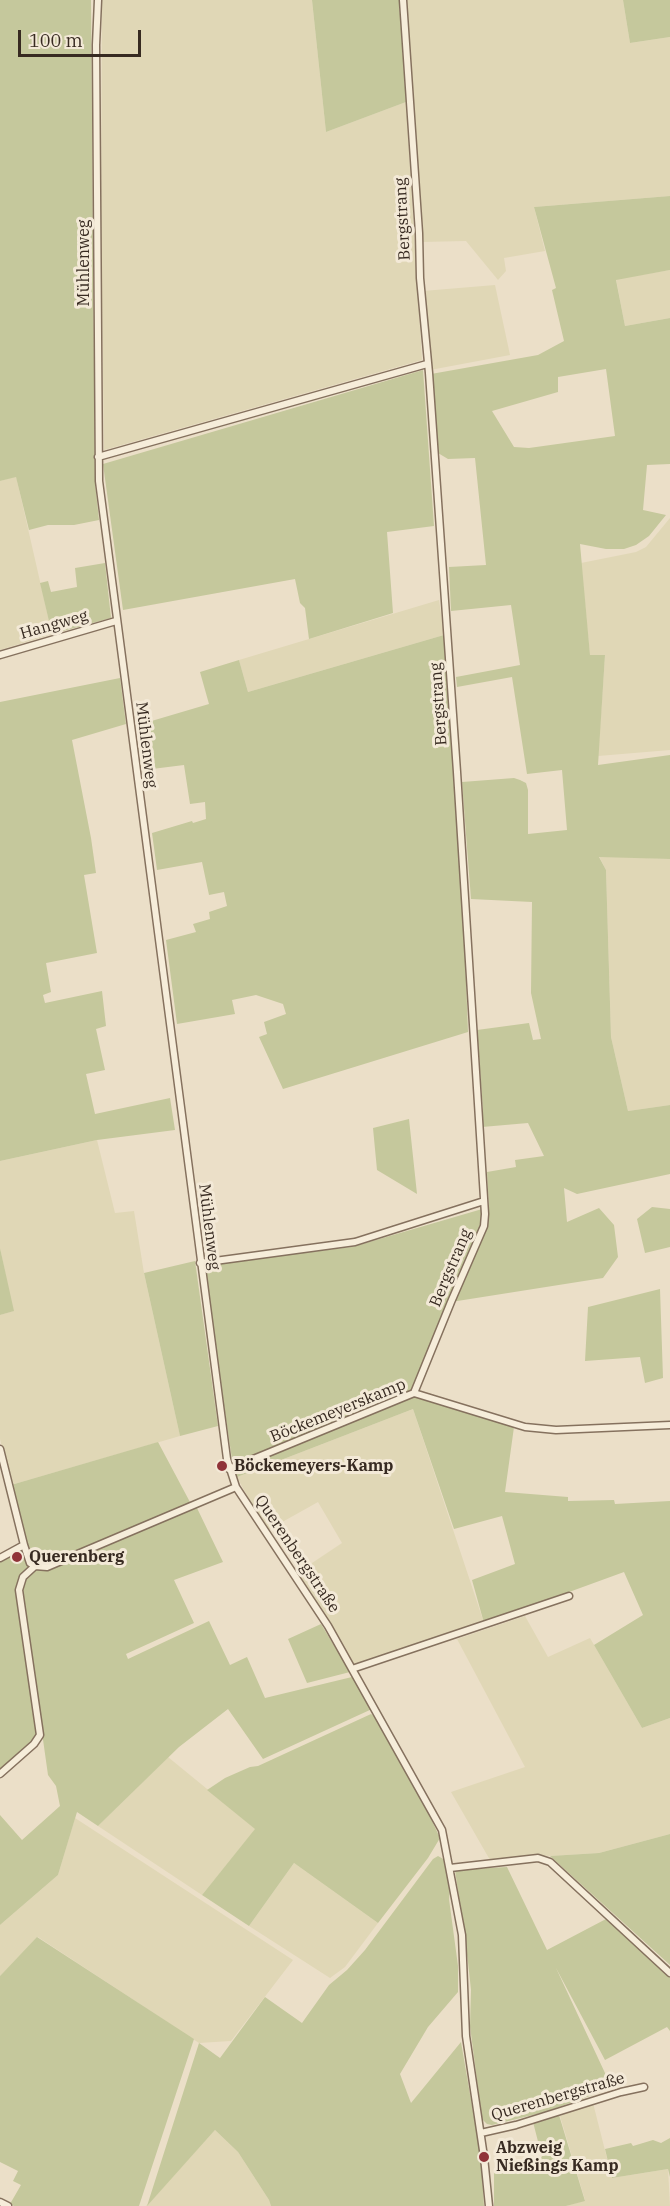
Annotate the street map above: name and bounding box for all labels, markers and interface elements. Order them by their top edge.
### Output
scale bar [21,18,144,56]
text: 100 m [29,29,83,52]
street label: Bergstrang [391,177,415,261]
street label: Mühlenweg [74,220,94,306]
street label: Hangweg [18,606,90,644]
street label: Bergstrang [427,662,451,746]
street label: Mühlenweg [131,701,161,789]
street label: Mühlenweg [194,1183,224,1271]
street label: Bergstrang [426,1226,476,1310]
street label: Böckemeyerskamp [267,1375,409,1447]
place label: Böckemeyers-Kamp [234,1456,393,1476]
marker: Böckemeyers-Kamp [215,1459,229,1473]
street label: Querenbergstraße [250,1491,344,1617]
place label: Querenberg [29,1547,124,1567]
marker: Querenberg [10,1550,24,1564]
street label: Querenbergstraße [489,2069,627,2125]
place label: Abzweig Nießings Kamp [496,2138,619,2176]
marker: Abzweig Nießings Kamp [477,2150,491,2164]

